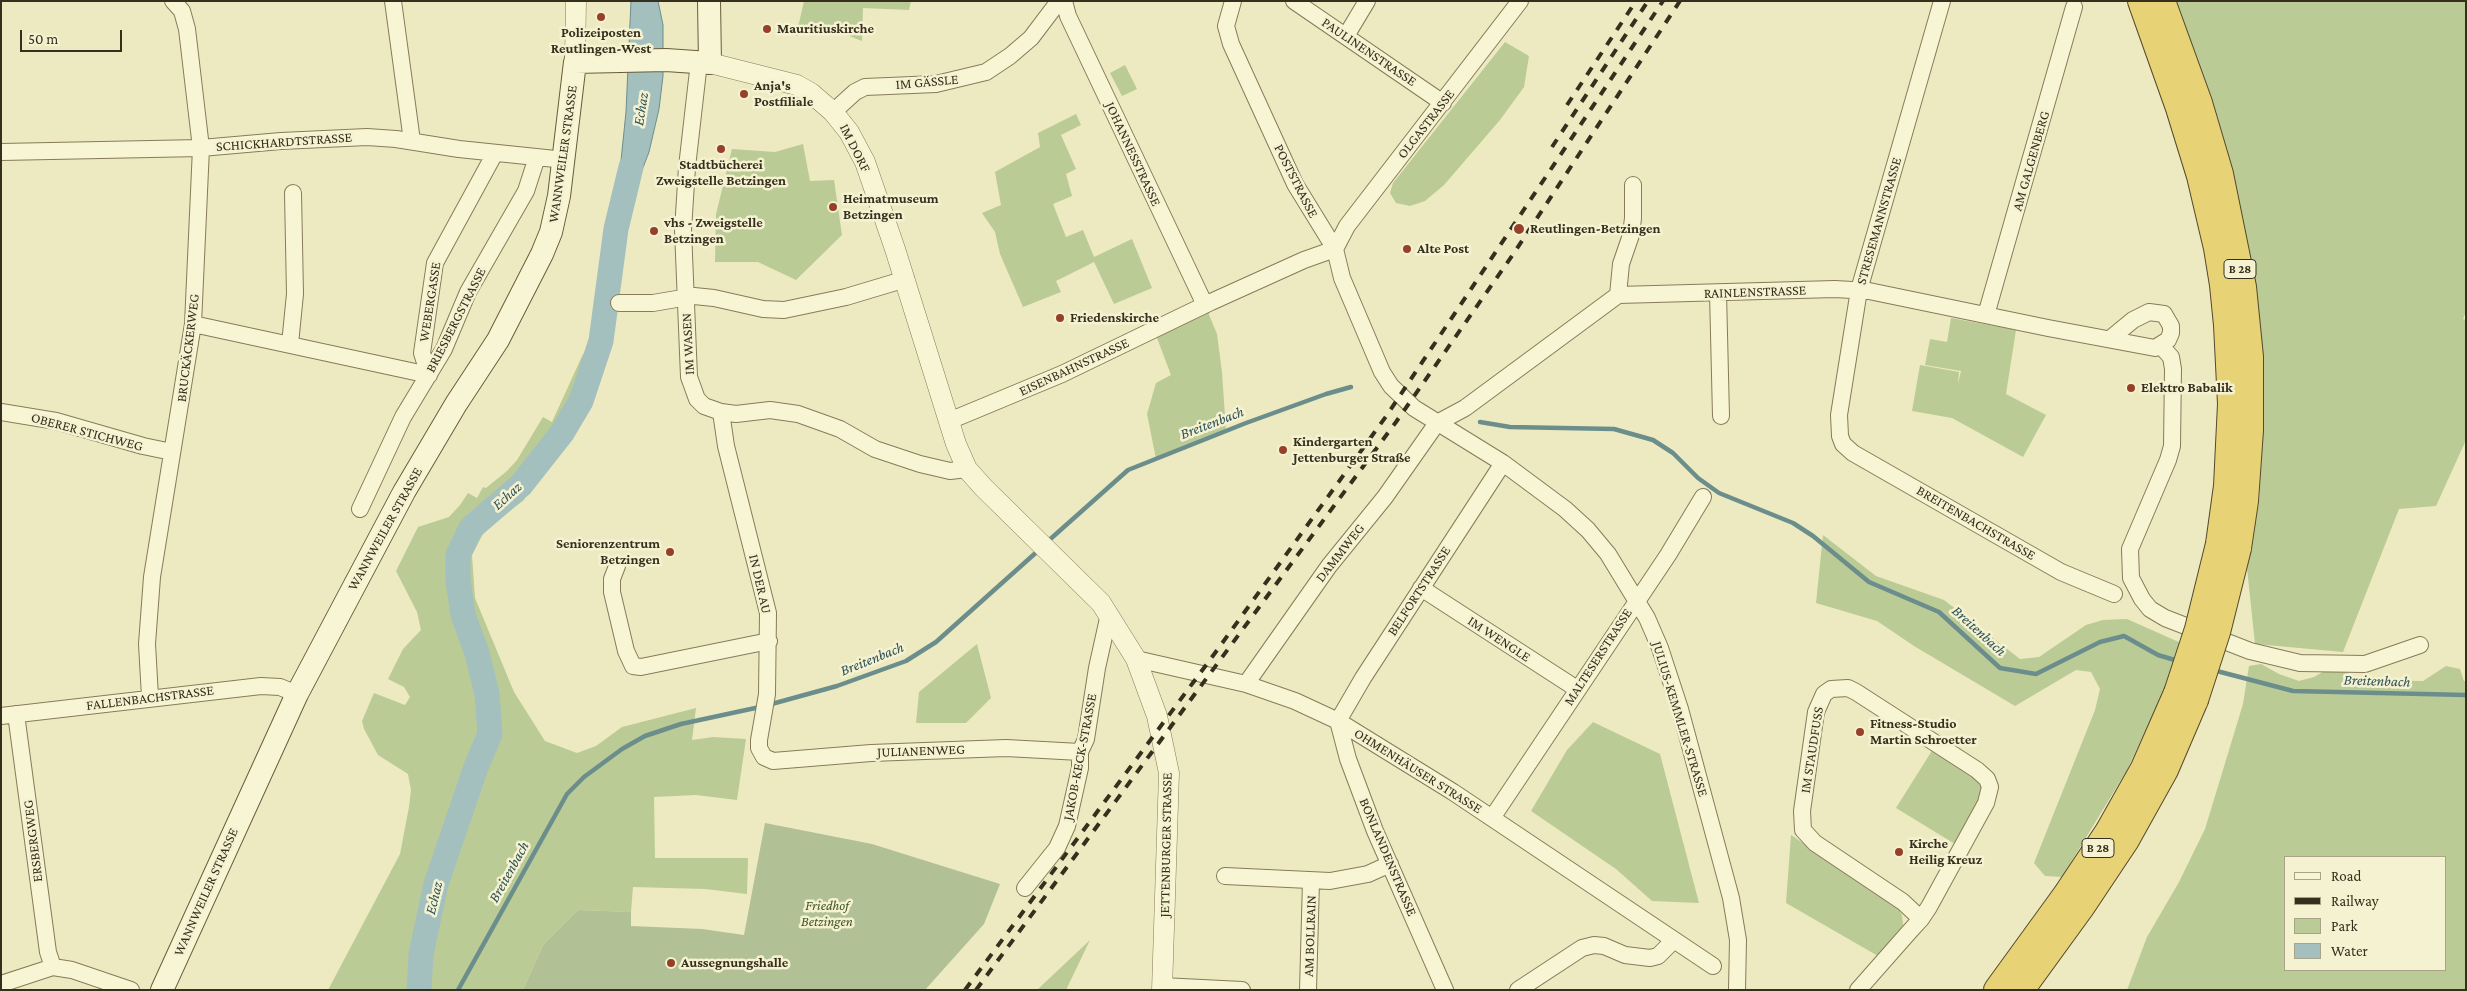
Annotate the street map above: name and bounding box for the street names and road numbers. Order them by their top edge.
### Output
street label: PAULINENSTRASSE [1318,14,1420,90]
street label: IM GÄSSLE [895,71,959,93]
street label: WANNWEILER STRASSE [545,84,581,224]
street label: OLGASTRASSE [1394,86,1458,162]
street label: JOHANNESSTRASSE [1101,99,1165,209]
street label: AM GALGENBERG [2009,109,2053,213]
street label: IM DORF [836,121,874,175]
street label: SCHICKHARDTSTRASSE [215,129,353,155]
street label: POSTSTRASSE [1270,141,1322,221]
street label: STRESEMANNSTRASSE [1853,155,1905,287]
road number: B 28 [2224,260,2256,278]
street label: WEBERGASSE [415,261,445,343]
street label: BRIESBERGSTRASSE [422,265,490,375]
street label: RAINLENSTRASSE [1703,282,1807,302]
street label: BRUCKÄCKERWEG [173,293,203,403]
street label: IM WASEN [678,313,698,375]
street label: EISENBAHNSTRASSE [1016,334,1132,400]
street label: OBERER STICHWEG [29,409,145,455]
street label: WANNWEILER STRASSE [344,464,426,594]
street label: BREITENBACHSTRASSE [1913,482,2039,564]
street label: DAMMWEG [1312,520,1368,586]
street label: BELFORTSTRASSE [1384,543,1454,639]
street label: IN DER AU [745,553,775,615]
street label: MALTESERSTRASSE [1560,605,1636,709]
street label: IM WENGLE [1464,612,1534,666]
street label: JULIUS-KEMMLER-STRASSE [1648,639,1712,799]
street label: FALLENBACHSTRASSE [85,682,215,714]
street label: JAKOB-KECK-STRASSE [1059,692,1101,822]
street label: IM STAUDFUSS [1797,706,1827,794]
street label: OHMENHÄUSER STRASSE [1351,725,1485,817]
street label: JULIANENWEG [877,741,965,761]
street label: JETTENBURGER STRASSE [1156,772,1176,918]
street label: BONLANDENSTRASSE [1356,795,1420,919]
street label: ERSBERGWEG [20,799,46,883]
street label: WANNWEILER STRASSE [170,825,242,959]
road number: B 28 [2082,838,2114,858]
street label: AM BOLLRAIN [1300,895,1320,977]

